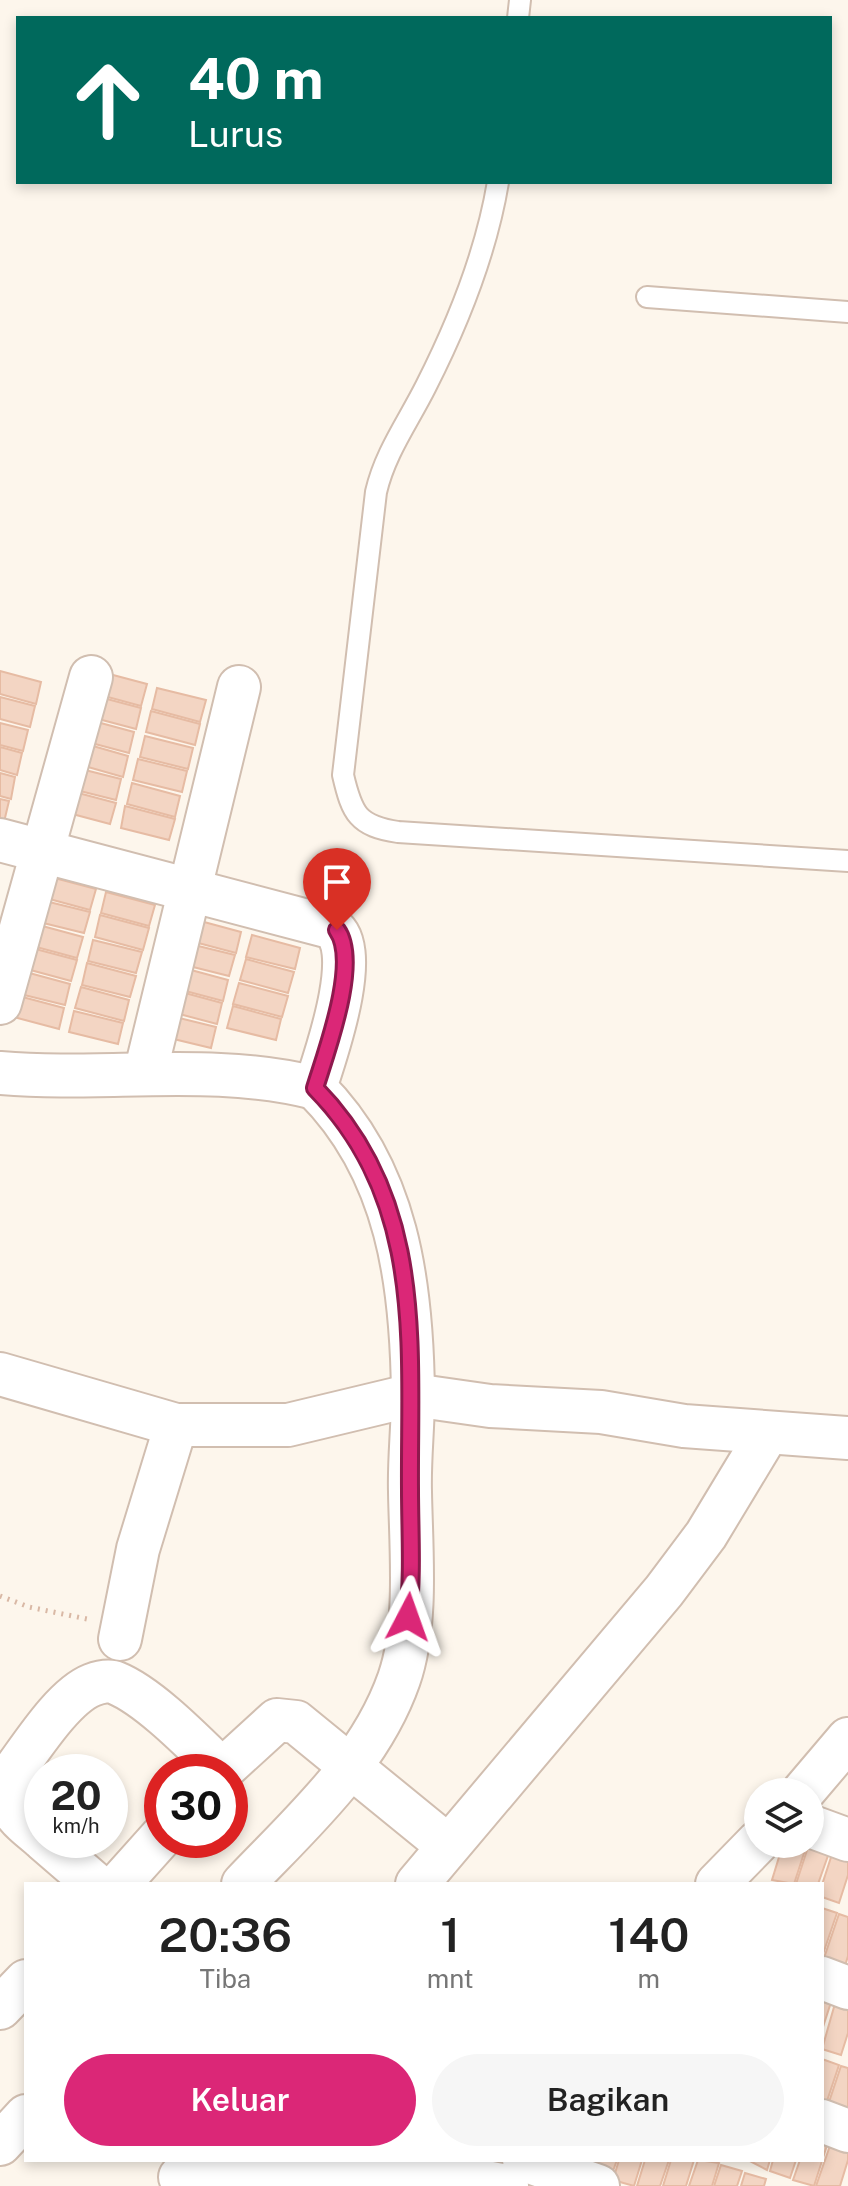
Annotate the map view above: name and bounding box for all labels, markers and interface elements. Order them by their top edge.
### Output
text: 40 m [188,46,324,112]
icon: ahead [56,48,160,152]
text: Lurus [188,113,283,155]
pin [303,848,371,930]
icon: arrive [315,860,359,904]
position arrow [366,1575,450,1659]
speed limit sign: 30 [144,1754,248,1858]
text: 20 [50,1772,102,1819]
map controls [744,1778,824,1858]
button: layers [744,1778,824,1858]
text: km/h [52,1814,100,1838]
text: 20:36 [159,1906,292,1963]
text: 1 [440,1906,460,1963]
text: 140 [608,1906,689,1963]
text: Tiba [199,1963,251,1994]
text: mnt [427,1963,474,1994]
text: m [638,1963,660,1994]
button: Keluar [64,2054,416,2146]
button: Bagikan [432,2054,784,2146]

